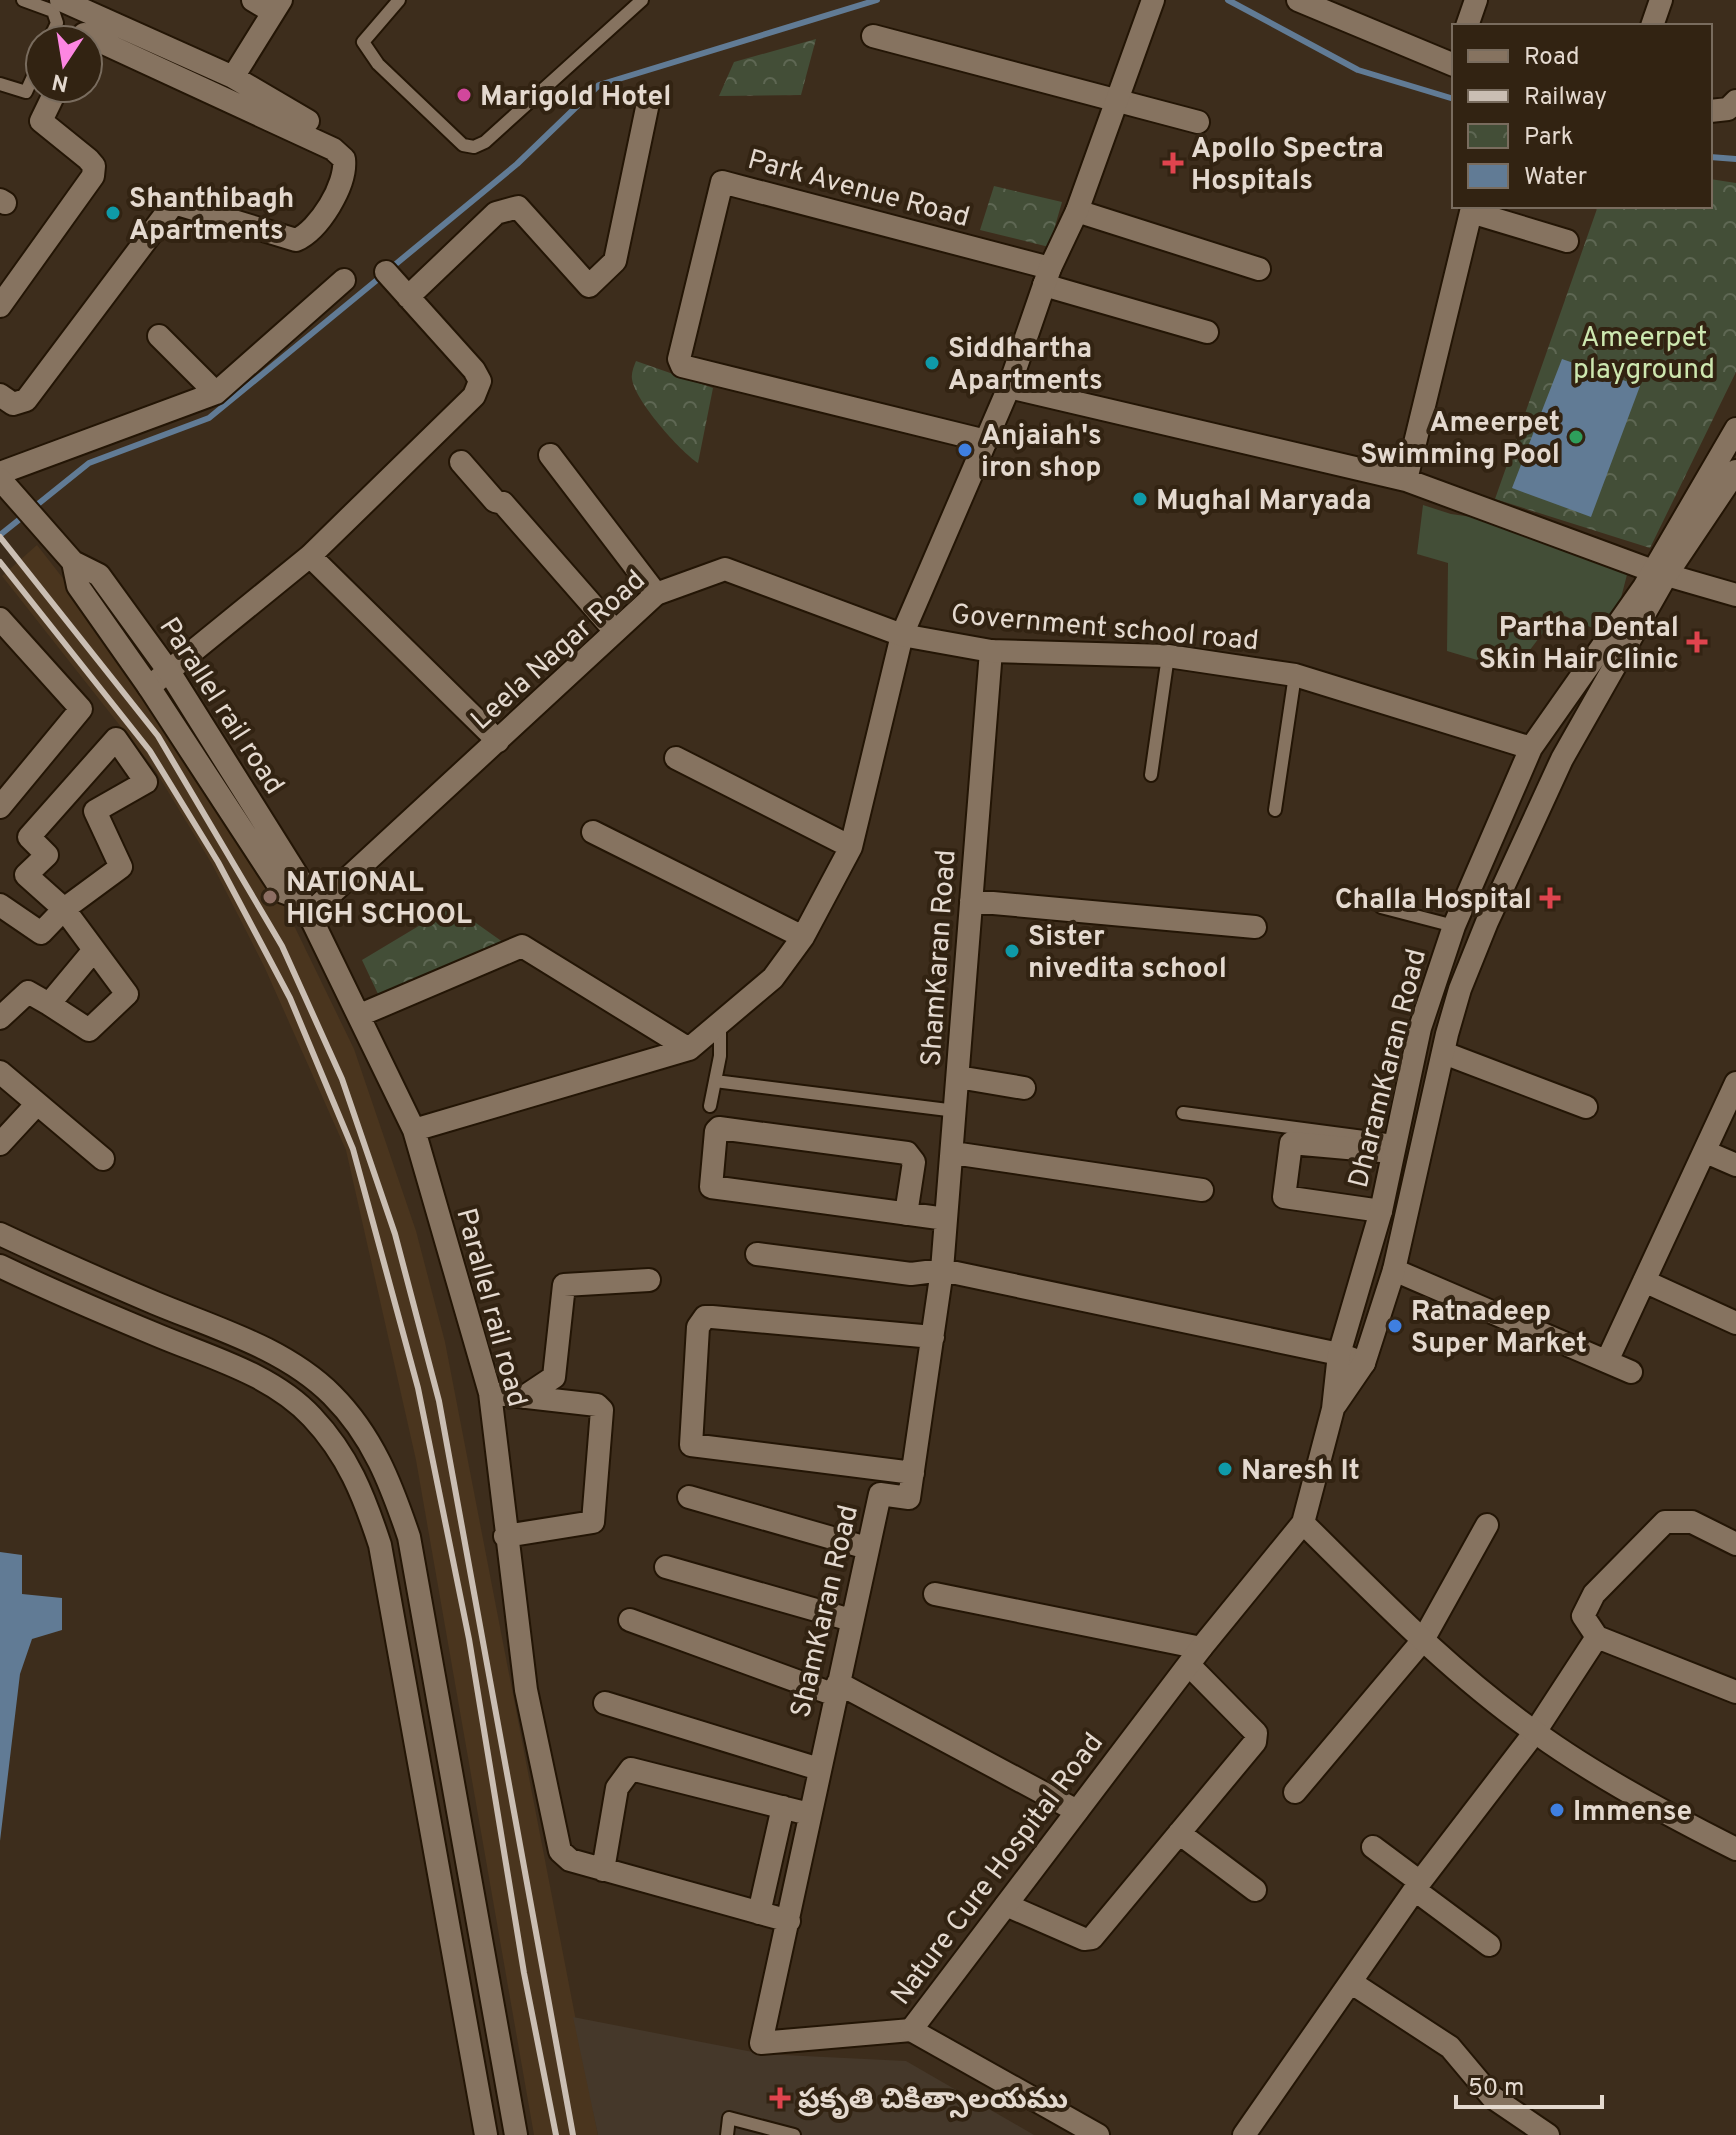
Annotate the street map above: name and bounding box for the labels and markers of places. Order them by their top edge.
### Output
place label: Marigold Hotel [480,80,671,116]
marker: Marigold Hotel [455,86,473,104]
place label: Apollo Spectra Hospitals [1191,132,1384,200]
marker: Apollo Spectra Hospitals [1162,152,1184,174]
place label: Shanthibagh Apartments [129,182,294,250]
marker: Shanthibagh Apartments [104,204,122,222]
place label: Siddhartha Apartments [948,332,1103,400]
marker: Siddhartha Apartments [923,354,941,372]
place label: Ameerpet Swimming Pool [1360,406,1560,474]
place label: Anjaiah's iron shop [981,419,1102,487]
marker: Ameerpet Swimming Pool [1567,428,1585,446]
marker: Anjaiah's iron shop [956,441,974,459]
place label: Mughal Maryada [1156,484,1372,520]
marker: Mughal Maryada [1131,490,1149,508]
place label: Partha Dental Skin Hair Clinic [1479,611,1679,679]
marker: Partha Dental Skin Hair Clinic [1686,631,1708,653]
place label: NATIONAL HIGH SCHOOL [286,866,472,934]
place label: Challa Hospital [1335,883,1532,919]
marker: Challa Hospital [1539,887,1561,909]
marker: NATIONAL HIGH SCHOOL [261,888,279,906]
place label: Sister nivedita school [1028,920,1227,988]
marker: Sister nivedita school [1003,942,1021,960]
place label: Ratnadeep Super Market [1411,1295,1587,1363]
marker: Ratnadeep Super Market [1386,1317,1404,1335]
place label: Naresh It [1241,1454,1360,1490]
marker: Naresh It [1216,1460,1234,1478]
place label: Immense [1573,1795,1692,1831]
marker: Immense [1548,1801,1566,1819]
place label: ప్రకృతి చికిత్సాలయము [798,2083,1068,2119]
marker: ప్రకృతి చికిత్సాలయము [769,2087,791,2109]

